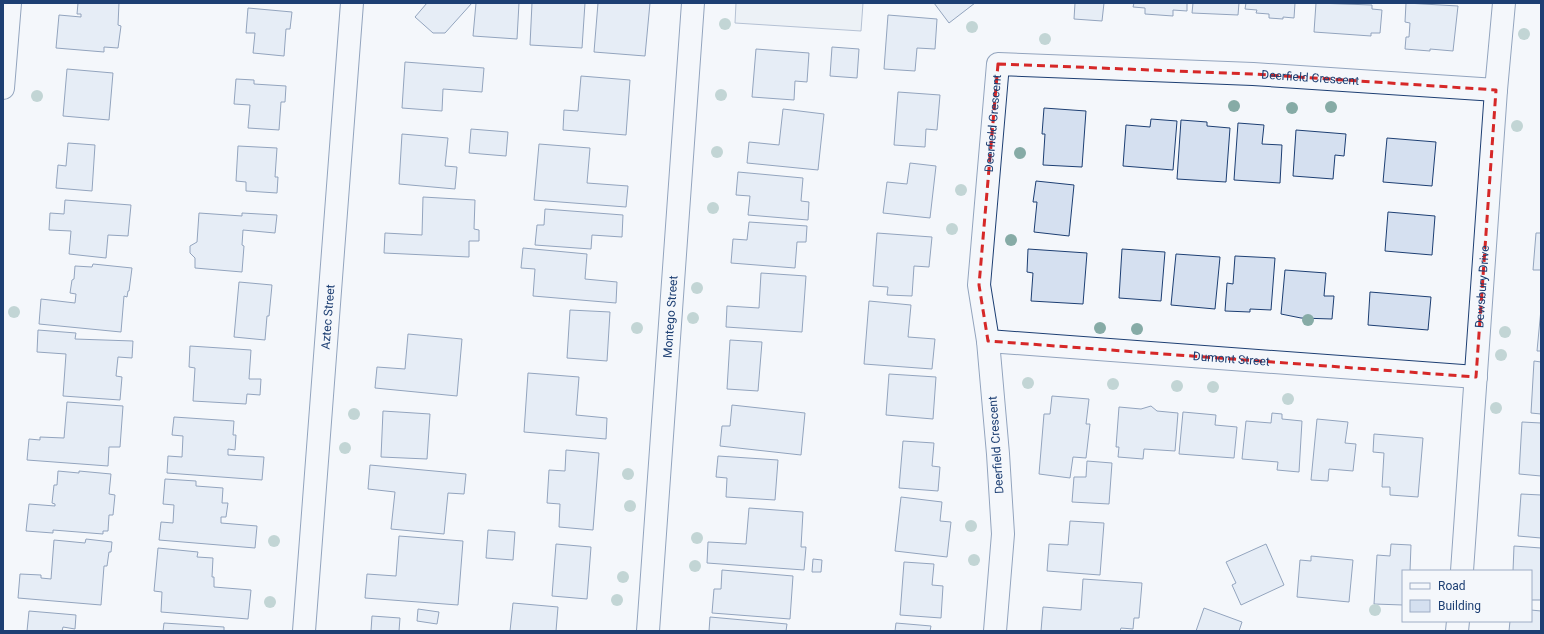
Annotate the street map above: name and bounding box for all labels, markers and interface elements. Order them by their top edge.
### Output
street label: Deerfield Crescent [1261,68,1360,88]
street label: Deerfield Crescent [982,74,1004,173]
street label: Dewsbury Drive [1472,245,1492,328]
street label: Montego Street [661,275,680,358]
street label: Aztec Street [319,284,337,350]
street label: Dumont Street [1192,349,1270,369]
street label: Deerfield Crescent [986,396,1006,494]
legend [1402,570,1532,622]
text: Road [1438,579,1466,593]
text: Building [1438,599,1481,613]

